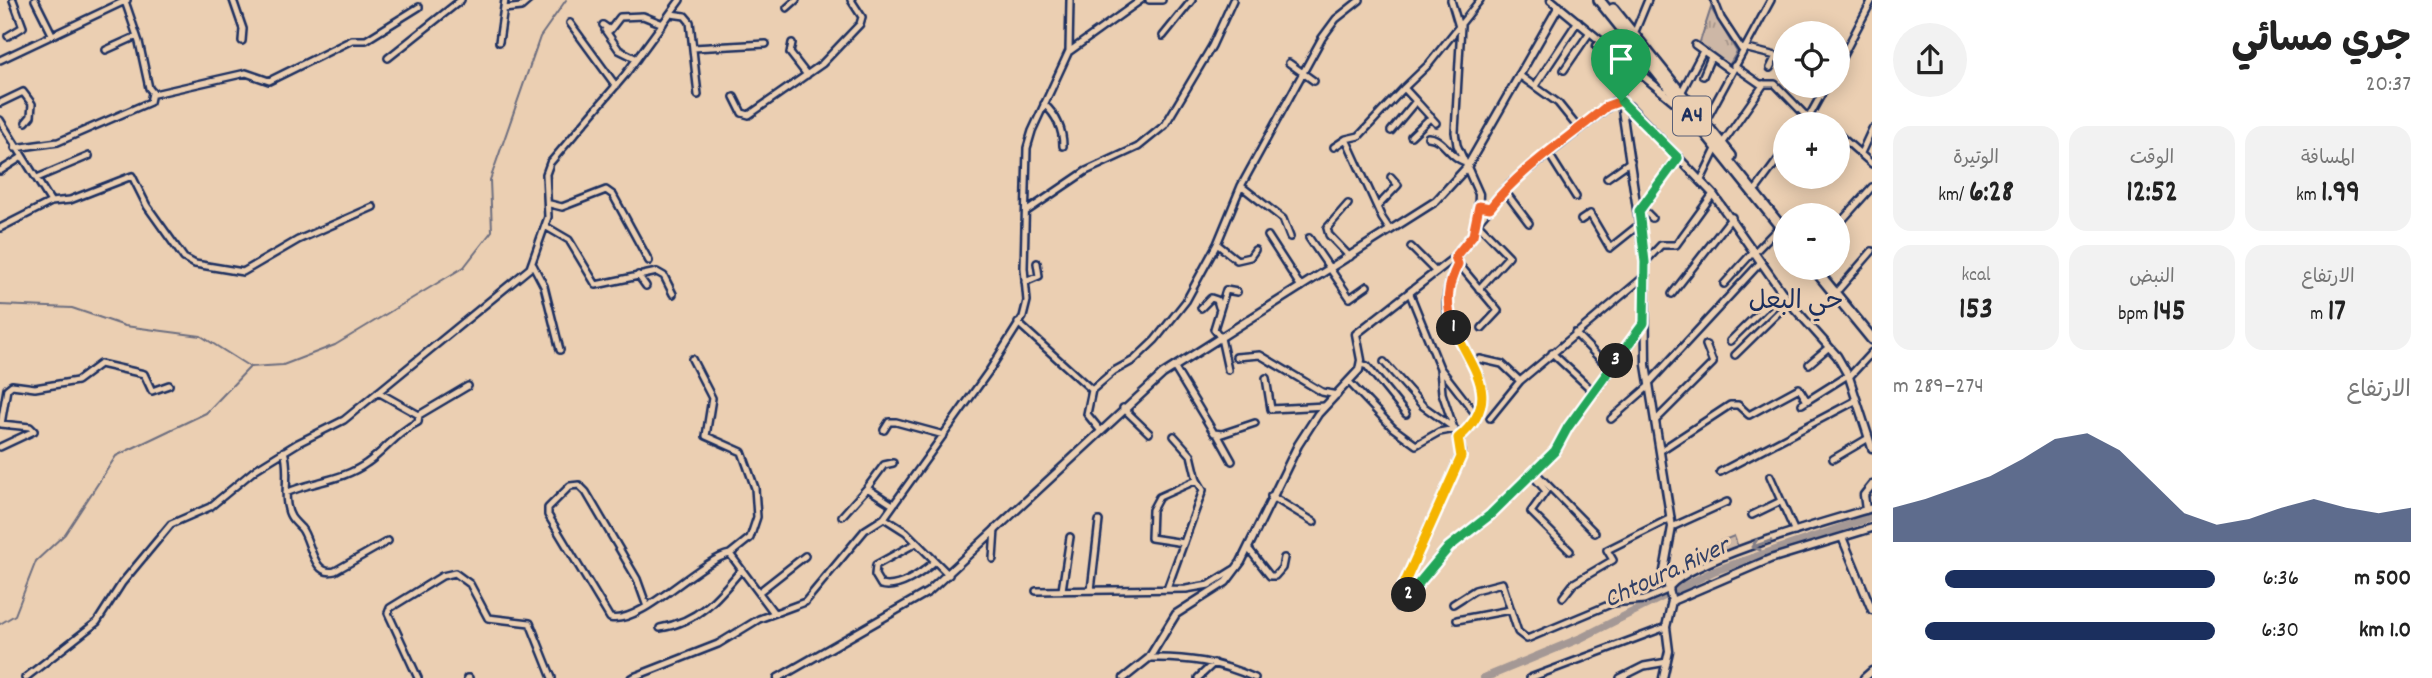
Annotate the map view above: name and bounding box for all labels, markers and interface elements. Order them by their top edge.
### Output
text: جري مسائي [2232,15,2411,70]
map controls [1773,21,1850,280]
button: locate [1773,21,1850,98]
button: share [1893,23,1967,97]
pin [1591,29,1651,101]
icon: arrive [1602,40,1640,78]
text: 20:37 [2366,69,2411,102]
road number: A4 [1673,97,1711,136]
button: + [1773,112,1850,189]
text: الوتيرة [1953,146,1999,173]
text: الوقت [2130,146,2174,173]
text: المسافة [2301,146,2355,173]
text: 6:28 [1969,173,2014,216]
text: 12:52 [2126,173,2178,216]
text: 1.99 [2321,173,2360,216]
text: /km [1938,183,1969,210]
text: km [2296,183,2321,210]
button: − [1773,203,1850,280]
text: kcal [1962,263,1990,290]
text: النبض [2129,265,2175,292]
text: الارتفاع [2301,265,2355,292]
district label: حي البعل [1748,284,1844,322]
text: 153 [1959,290,1993,333]
text: 145 [2153,292,2186,335]
text: 17 [2328,292,2346,335]
text: bpm [2118,302,2153,329]
text: m [2310,302,2328,329]
pin: 1 [1436,310,1472,346]
text: 1 [1451,314,1456,341]
pin: 3 [1598,344,1634,378]
text: 3 [1611,347,1620,374]
text: 274–289 m [1893,371,1984,404]
text: الارتفاع [2347,375,2411,408]
water label: Chtoura River [1598,527,1739,619]
one-way arrow [1750,539,1772,551]
text: 6:36 [2262,563,2299,596]
text: 500 m [2354,563,2411,596]
pin: 2 [1392,578,1426,612]
text: 2 [1404,581,1413,608]
text: 6:30 [2261,615,2299,648]
text: 1.0 km [2359,615,2411,648]

